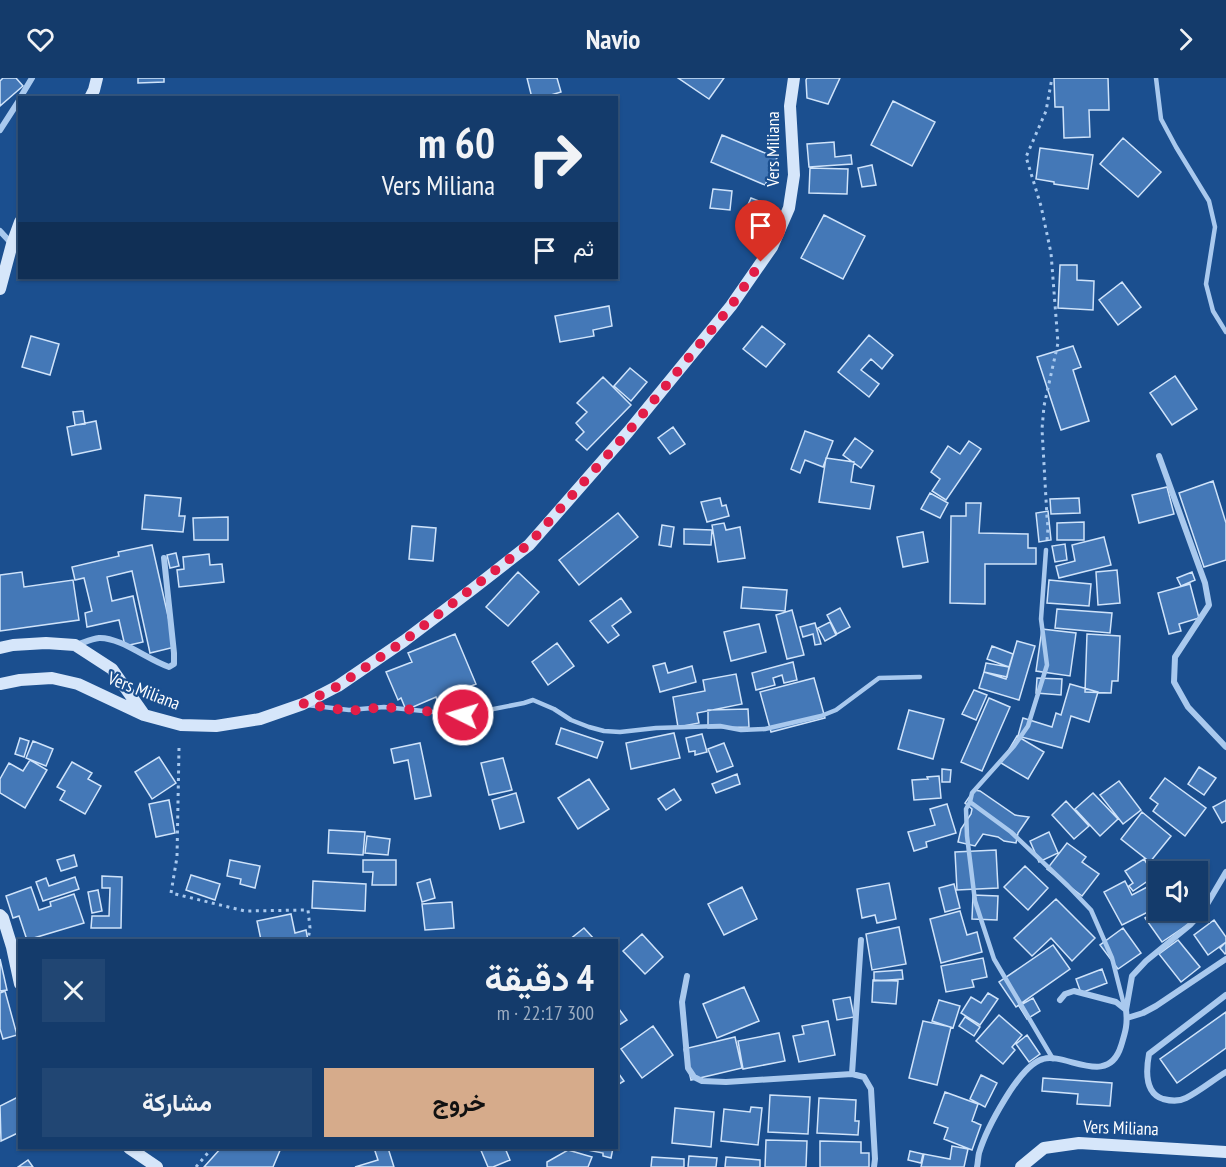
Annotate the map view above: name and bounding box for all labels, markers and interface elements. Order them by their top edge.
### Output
text: Navio [586,22,640,56]
icon: heart [24,23,57,56]
icon: forward [1169,23,1202,56]
street label: Vers Miliana [761,111,784,188]
text: 60 m [418,115,495,170]
icon: right [516,120,594,198]
text: Vers Miliana [382,168,495,202]
pin [735,200,786,262]
icon: arrive [744,209,777,242]
icon: arrive [528,234,561,267]
text: ثم [573,234,594,262]
street label: Vers Miliana [104,666,184,715]
position arrow [431,683,495,747]
map controls [1148,861,1208,921]
button: sound [1148,861,1208,921]
text: 4 دقيقة [485,954,594,1001]
button: close [42,959,105,1022]
text: 300 m · 22:17 [497,1000,594,1026]
button: مشاركة [42,1068,312,1137]
button: خروج [324,1068,594,1137]
street label: Vers Miliana [1082,1115,1159,1140]

